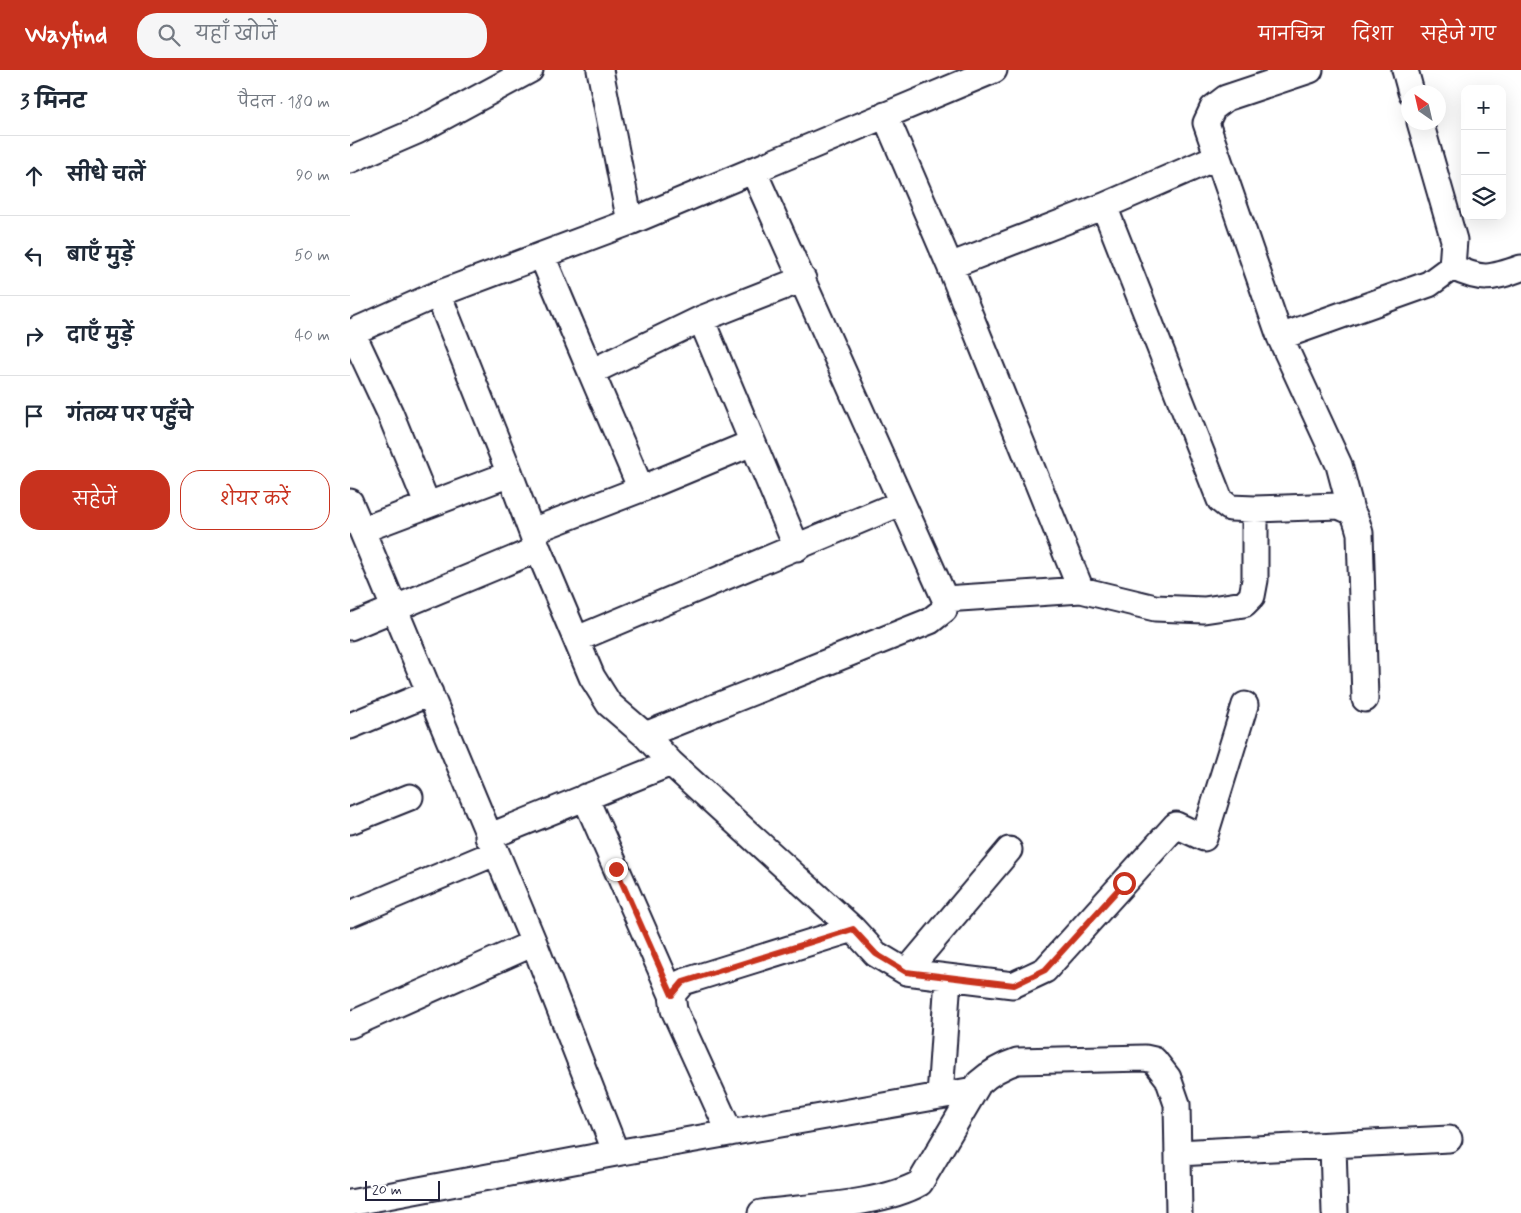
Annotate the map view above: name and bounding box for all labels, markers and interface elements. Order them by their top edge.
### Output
search box [137,13,487,58]
text: Wayfind [25,20,107,51]
icon: search [155,21,183,49]
text: यहाँ खोजें [195,22,277,47]
text: मानचित्र [1258,23,1324,47]
text: दिशा [1352,23,1393,47]
text: सहेजे गए [1421,23,1496,47]
north arrow [1401,85,1446,130]
map controls [1461,85,1506,220]
button: + [1461,85,1506,130]
text: 3 मिनट [20,88,86,116]
text: पैदल · 180 m [238,92,330,113]
button: − [1461,130,1506,175]
icon: ahead [20,162,48,190]
text: सीधे चलें [67,163,145,188]
text: 90 m [296,165,330,186]
button: layers [1461,175,1506,220]
icon: left [20,242,48,270]
text: बाएँ मुड़ें [67,243,134,268]
text: 50 m [294,245,330,266]
icon: right [20,322,48,350]
text: दाएँ मुड़ें [67,323,133,348]
text: 40 m [294,325,330,346]
icon: arrive [20,402,48,430]
text: गंतव्य पर पहुँचे [67,403,193,428]
button: सहेजें [20,470,170,530]
button: शेयर करें [180,470,330,530]
route end [605,858,628,881]
route start [1113,872,1136,895]
scale bar [365,1178,440,1201]
text: 20 m [372,1181,402,1199]

